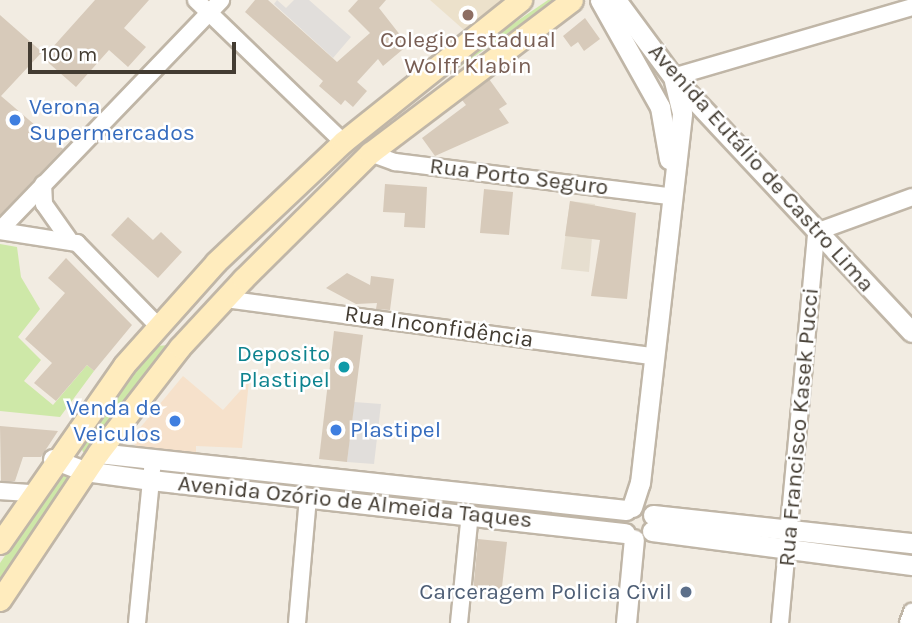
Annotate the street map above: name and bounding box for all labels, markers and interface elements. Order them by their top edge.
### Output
marker: Colegio Estadual Wolff Klabin [460,7,476,23]
place label: Colegio Estadual Wolff Klabin [380,26,556,80]
scale bar [32,28,240,72]
street label: Avenida Eutálio de Castro Lima [642,38,880,298]
text: 100 m [41,42,98,66]
place label: Verona Supermercados [29,93,195,147]
marker: Verona Supermercados [7,112,23,128]
street label: Rua Porto Seguro [428,152,610,202]
street label: Rua Francisco Kasek Pucci [773,286,825,568]
street label: Rua Inconfidência [343,300,535,354]
place label: Deposito Plastipel [237,340,330,394]
marker: Deposito Plastipel [336,359,352,375]
place label: Venda de Veiculos [66,394,161,448]
marker: Venda de Veiculos [167,413,183,429]
place label: Plastipel [350,416,441,444]
marker: Plastipel [328,422,344,438]
street label: Avenida Ozório de Almeida Taques [177,470,533,534]
place label: Carceragem Policia Civil [419,578,672,606]
marker: Carceragem Policia Civil [678,584,694,600]

